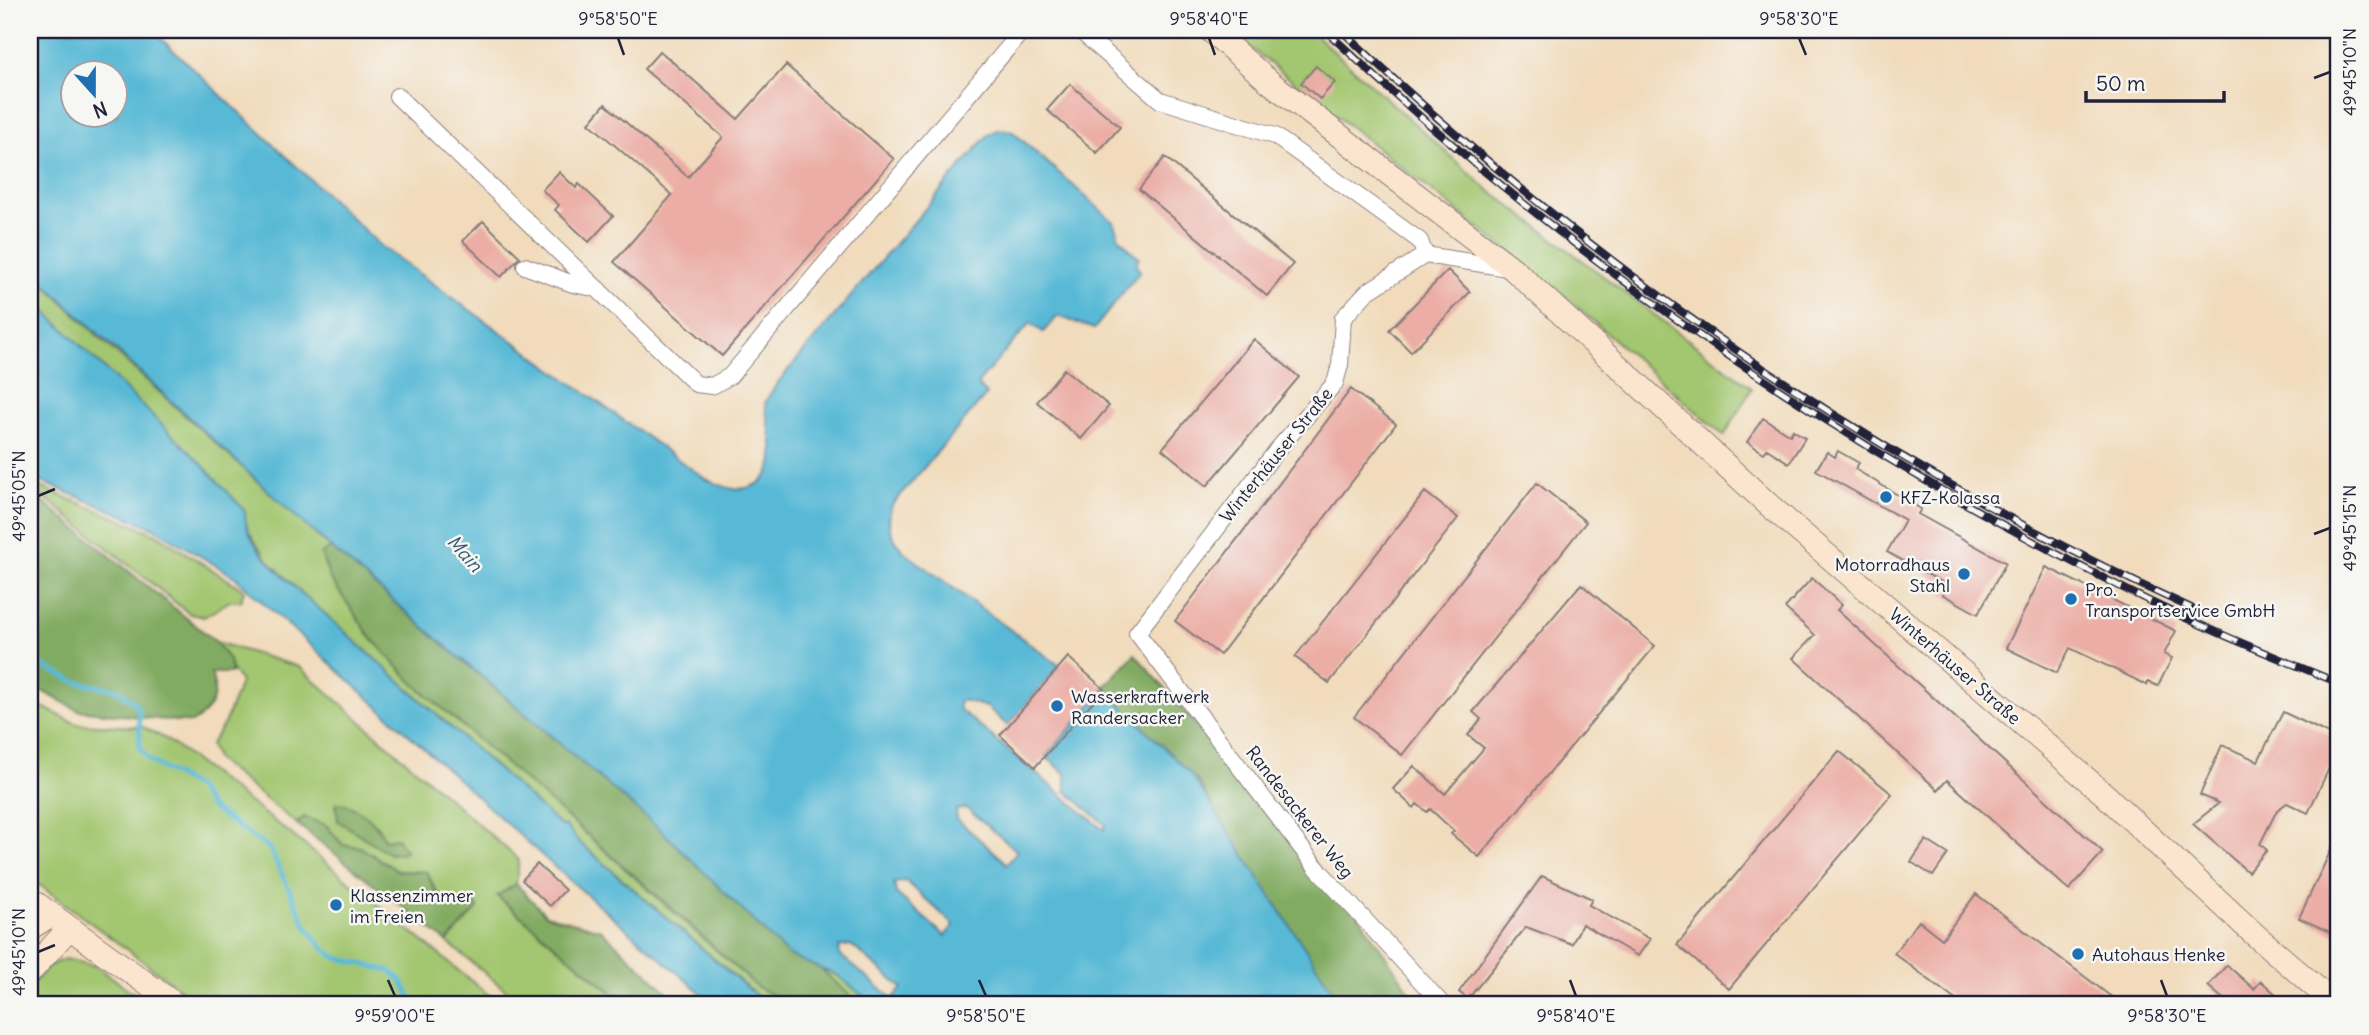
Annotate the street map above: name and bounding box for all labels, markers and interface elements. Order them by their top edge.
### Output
text: 9°58'50"E [578,7,658,30]
text: 9°58'40"E [1170,7,1248,30]
text: 9°58'30"E [1759,7,1839,30]
text: 49°45'10"N [2338,28,2361,116]
north arrow [60,60,130,130]
scale bar [2086,60,2224,104]
text: 50 m [2096,70,2145,97]
text: N [90,96,111,123]
street label: Winterhäuser Straße [1215,383,1337,527]
text: 49°45'05"N [7,450,30,542]
text: 49°45'15"N [2338,485,2361,571]
place label: KFZ-Kolassa [1900,486,2000,509]
marker: KFZ-Kolassa [1878,489,1894,505]
water label: Main [442,530,488,577]
place label: Motorradhaus Stahl [1835,553,1950,597]
marker: Motorradhaus Stahl [1956,566,1972,582]
place label: Pro. Transportservice GmbH [2085,578,2276,622]
marker: Pro. Transportservice GmbH [2063,591,2079,607]
street label: Winterhäuser Straße [1884,603,2026,729]
place label: Wasserkraftwerk Randersacker [1071,685,1209,729]
marker: Wasserkraftwerk Randersacker [1049,698,1065,714]
street label: Randesackerer Weg [1241,741,1359,883]
place label: Klassenzimmer im Freien [350,884,474,928]
marker: Klassenzimmer im Freien [328,897,344,913]
text: 49°45'10"N [7,908,30,996]
place label: Autohaus Henke [2092,943,2225,966]
marker: Autohaus Henke [2070,946,2086,962]
text: 9°59'00"E [355,1004,435,1027]
text: 9°58'50"E [946,1004,1026,1027]
text: 9°58'40"E [1537,1004,1615,1027]
text: 9°58'30"E [2127,1004,2207,1027]

